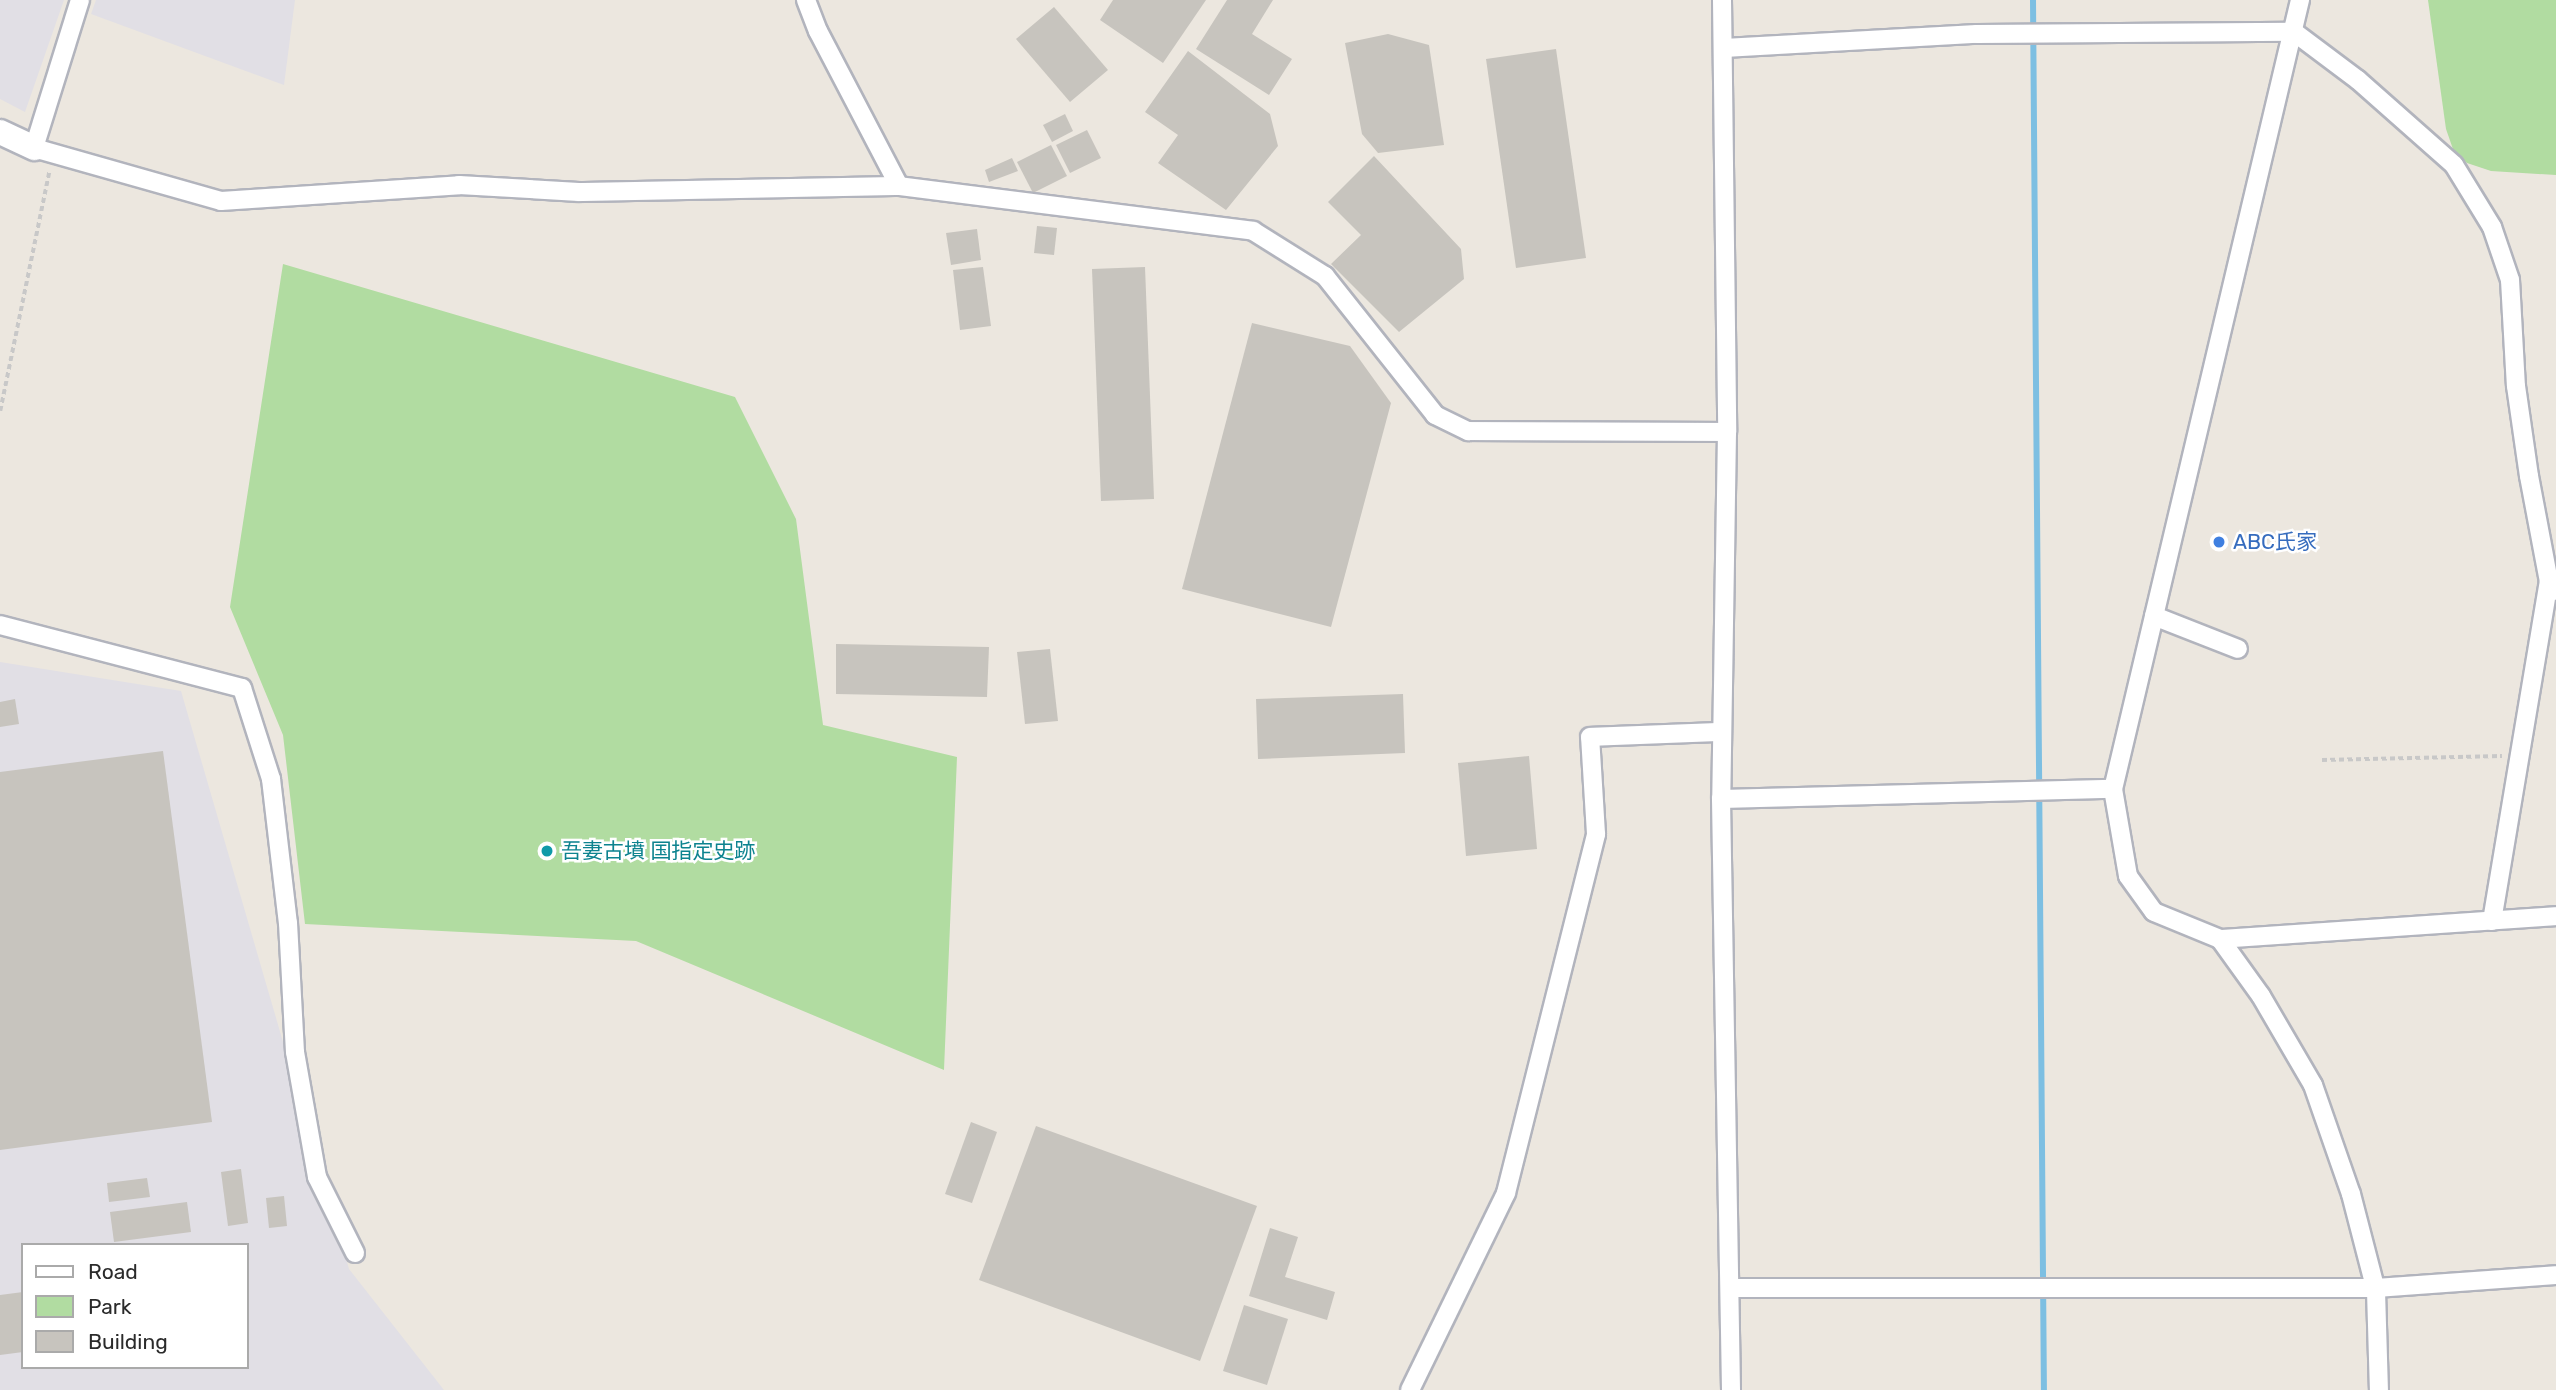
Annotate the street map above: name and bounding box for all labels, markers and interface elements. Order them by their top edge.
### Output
place label: ABC氏家 [2233,529,2317,555]
marker: ABC氏家 [2211,534,2227,550]
place label: 吾妻古墳 国指定史跡 [561,838,755,864]
marker: 吾妻古墳 国指定史跡 [539,843,555,859]
legend [21,1243,248,1369]
text: Road [88,1259,138,1284]
text: Park [88,1294,132,1319]
text: Building [88,1329,168,1354]

